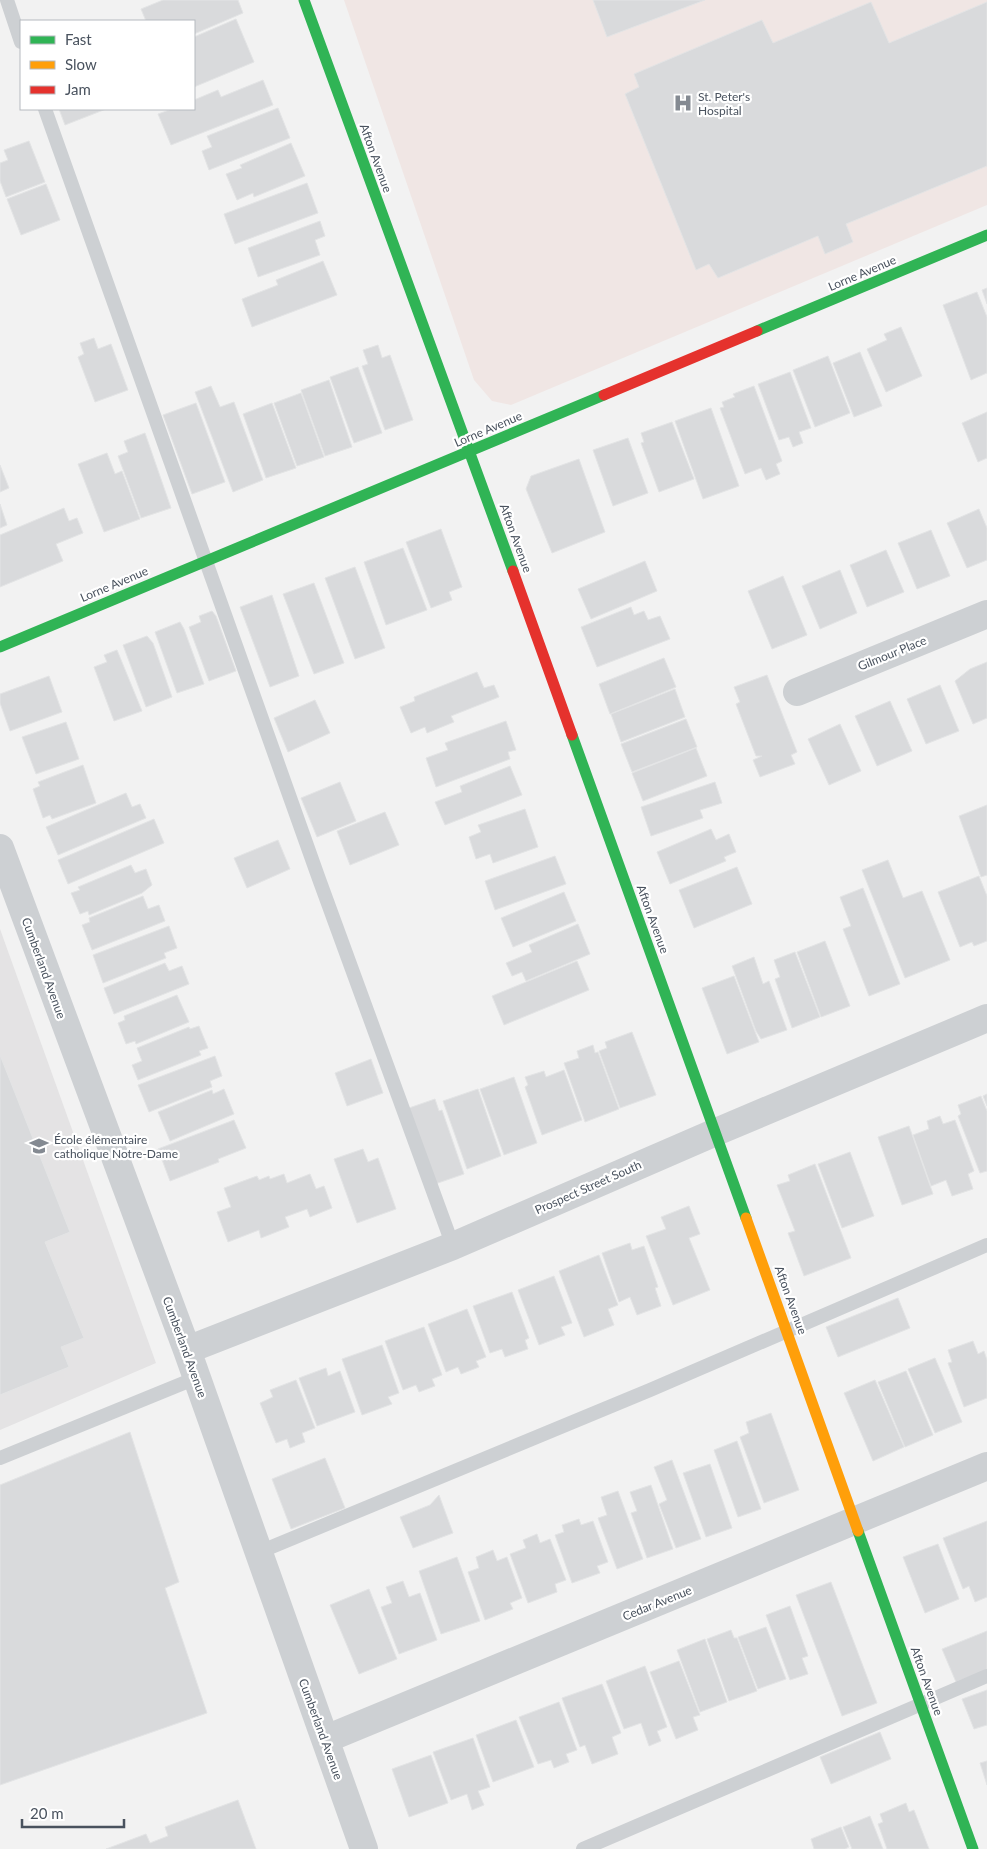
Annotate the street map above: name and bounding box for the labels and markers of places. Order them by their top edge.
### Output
place label: St. Peter's Hospital [698,89,750,118]
hospital icon: St. Peter's Hospital [672,92,694,114]
place label: École élémentaire catholique Notre-Dame [54,1132,178,1161]
school or university icon: École élémentaire catholique Notre-Dame [28,1135,50,1157]

